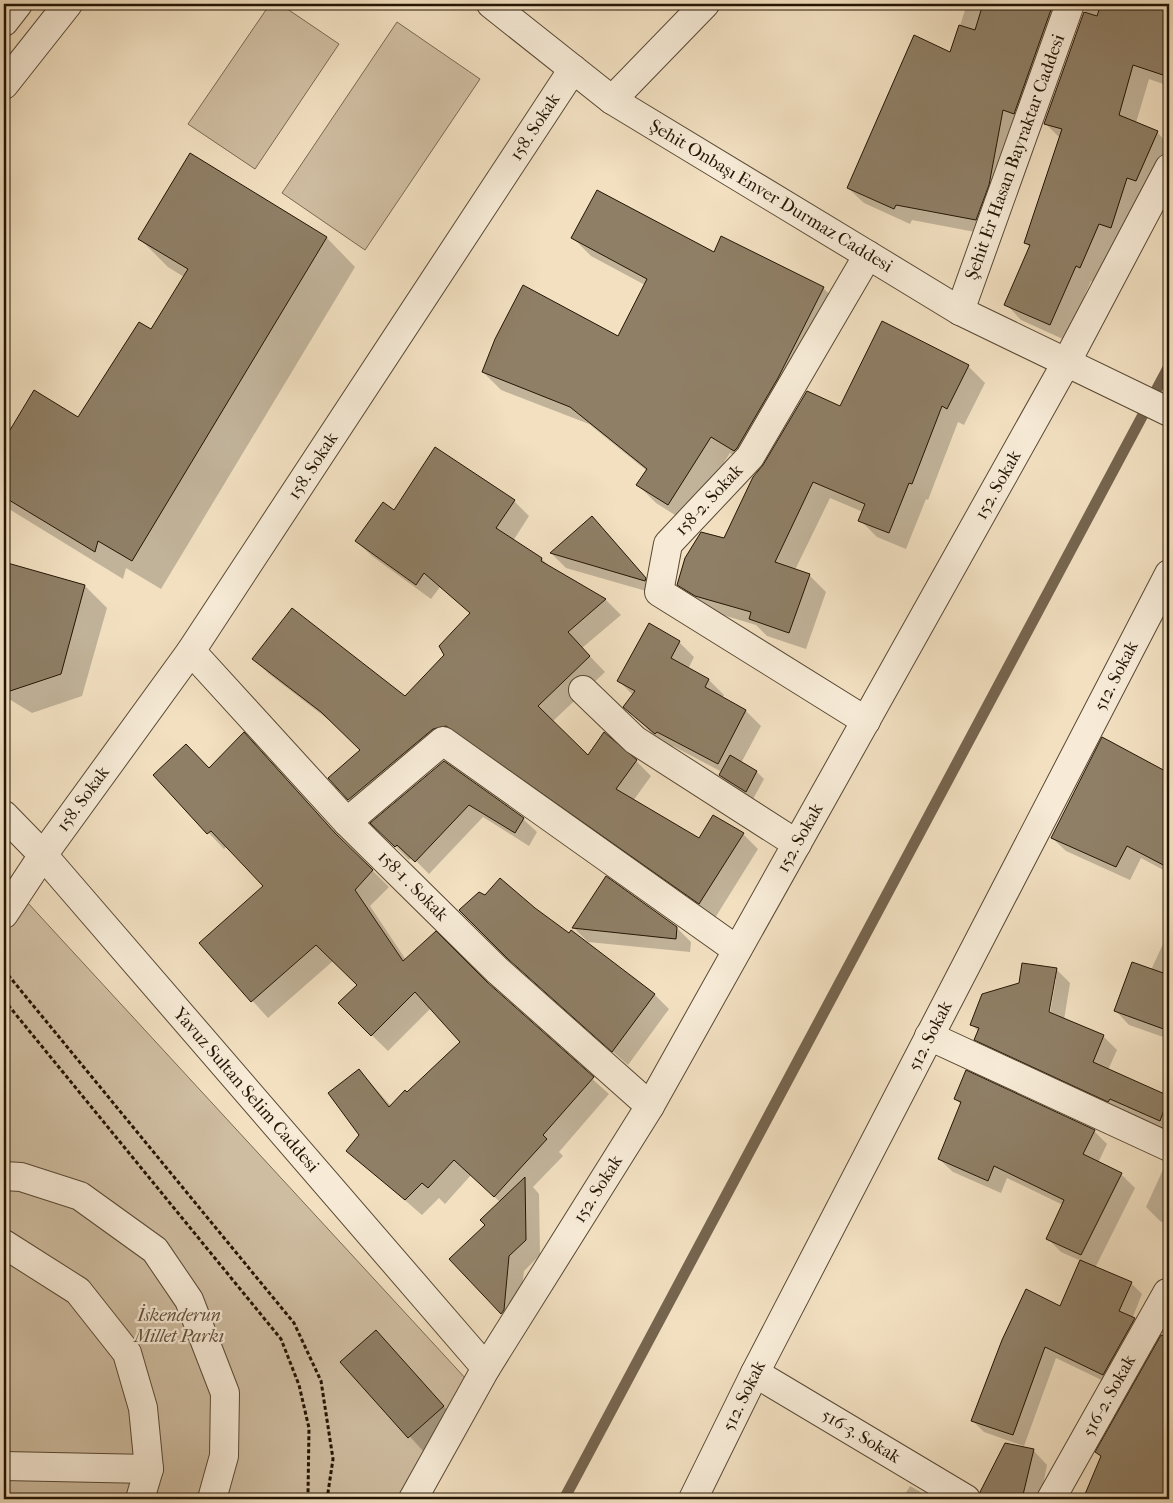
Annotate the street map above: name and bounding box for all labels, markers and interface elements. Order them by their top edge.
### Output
street label: Şehit Er Hasan Bayraktar Caddesi [961,31,1070,283]
street label: 158. Sokak [506,89,565,164]
street label: Şehit Onbaşı Enver Durmaz Caddesi [646,115,897,277]
street label: 158. Sokak [284,428,343,503]
street label: 152. Sokak [970,446,1026,523]
street label: 158-2. Sokak [671,460,748,540]
street label: 512. Sokak [1089,637,1143,715]
street label: 158. Sokak [52,762,114,836]
street label: 152. Sokak [772,799,828,876]
street label: 158-1 . Sokak [374,847,453,926]
street label: 512. Sokak [903,997,957,1075]
street label: Yavuz Sultan Selim Caddesi [168,1003,324,1177]
street label: 152. Sokak [569,1151,627,1227]
park label: İskenderun Millet Parkı [132,1303,224,1347]
street label: 516-2. Sokak [1078,1351,1140,1441]
street label: 512. Sokak [718,1357,770,1435]
street label: 516-3. Sokak [818,1404,905,1468]

